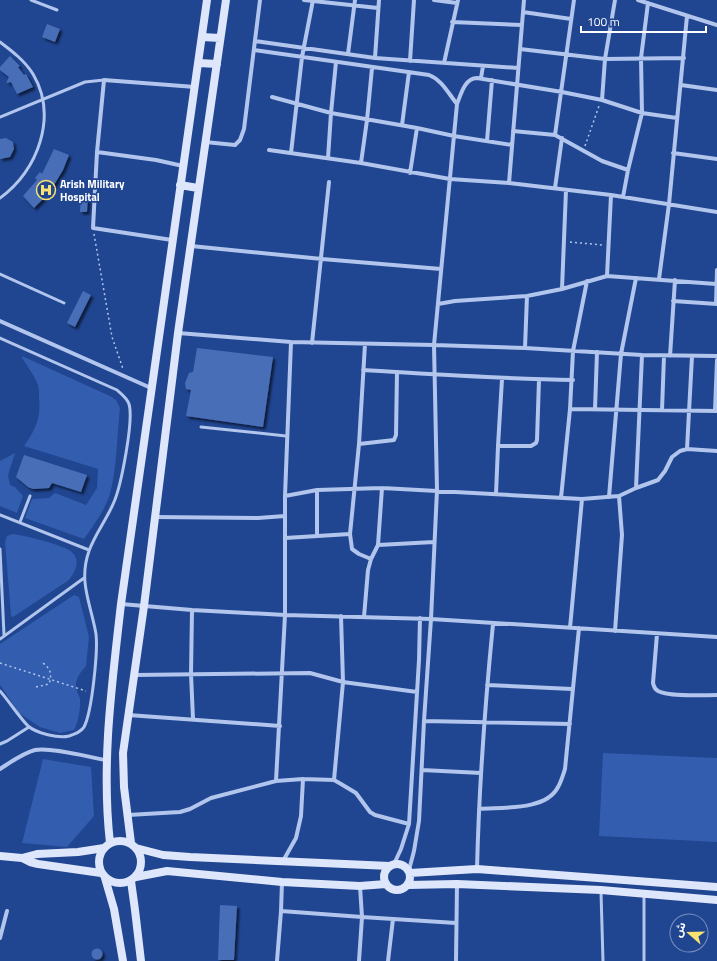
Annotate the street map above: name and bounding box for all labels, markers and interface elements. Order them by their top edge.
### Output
scale bar [581,8,706,34]
text: 100 m [587,12,620,31]
place label: Arish Military Hospital [60,176,125,205]
hospital icon: Arish Military Hospital [35,179,57,201]
north arrow [669,913,709,953]
text: ش [670,920,690,939]

